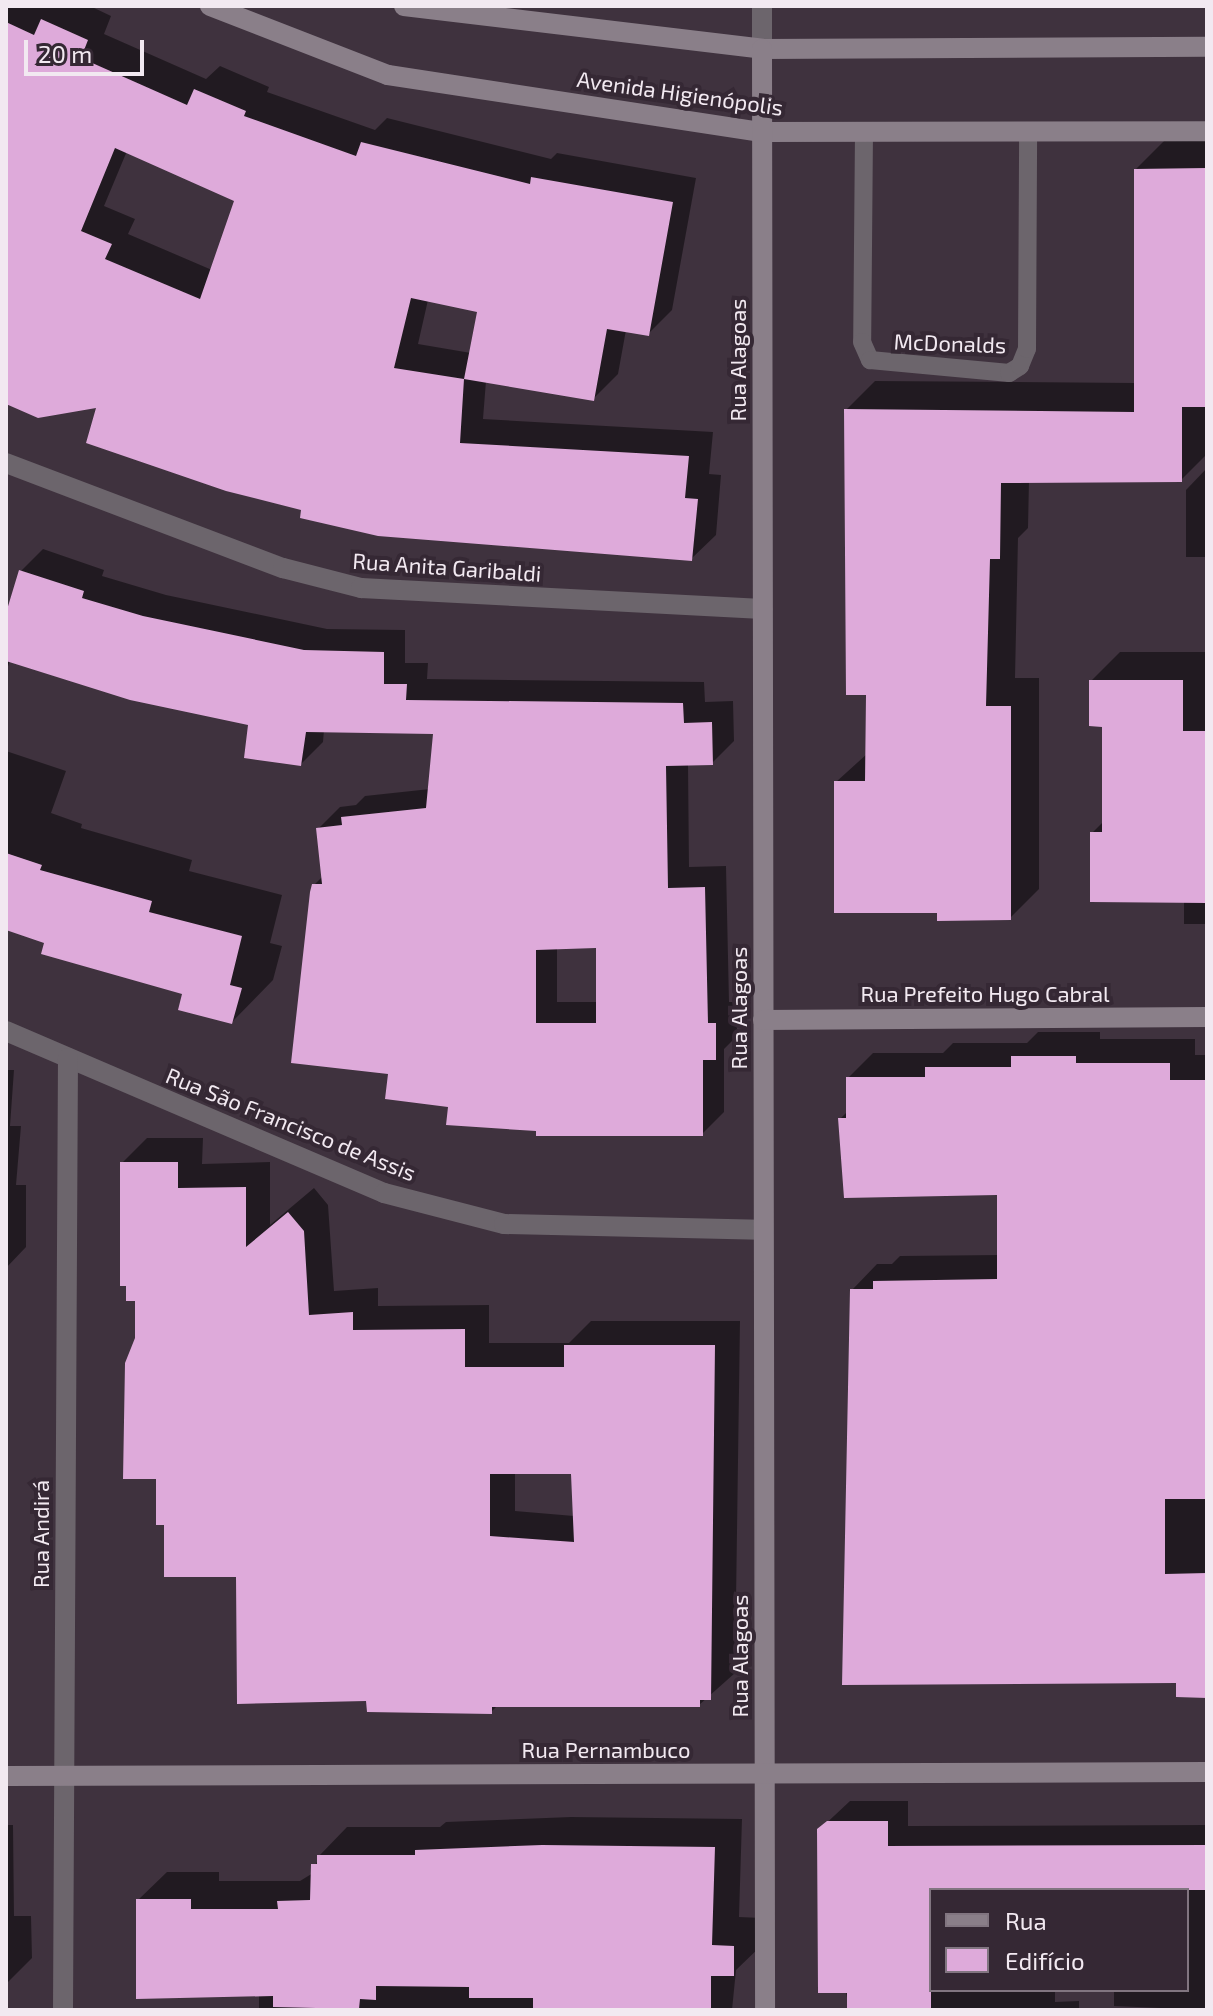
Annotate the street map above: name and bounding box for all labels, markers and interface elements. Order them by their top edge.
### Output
scale bar [28,24,148,74]
text: 20 m [38,39,92,68]
street label: Avenida Higienópolis [575,65,785,121]
street label: Rua Alagoas [725,298,751,422]
street label: McDonalds [893,328,1007,358]
street label: Rua Anita Garibaldi [351,547,543,587]
street label: Rua Alagoas [726,946,752,1070]
street label: Rua Prefeito Hugo Cabral [860,981,1110,1007]
street label: Rua São Francisco de Assis [162,1062,420,1186]
street label: Rua Andirá [28,1480,54,1588]
street label: Rua Alagoas [727,1594,753,1718]
street label: Rua Pernambuco [522,1737,690,1763]
legend [929,1888,1189,1992]
text: Rua [1005,1906,1047,1935]
text: Edifício [1005,1946,1085,1975]

